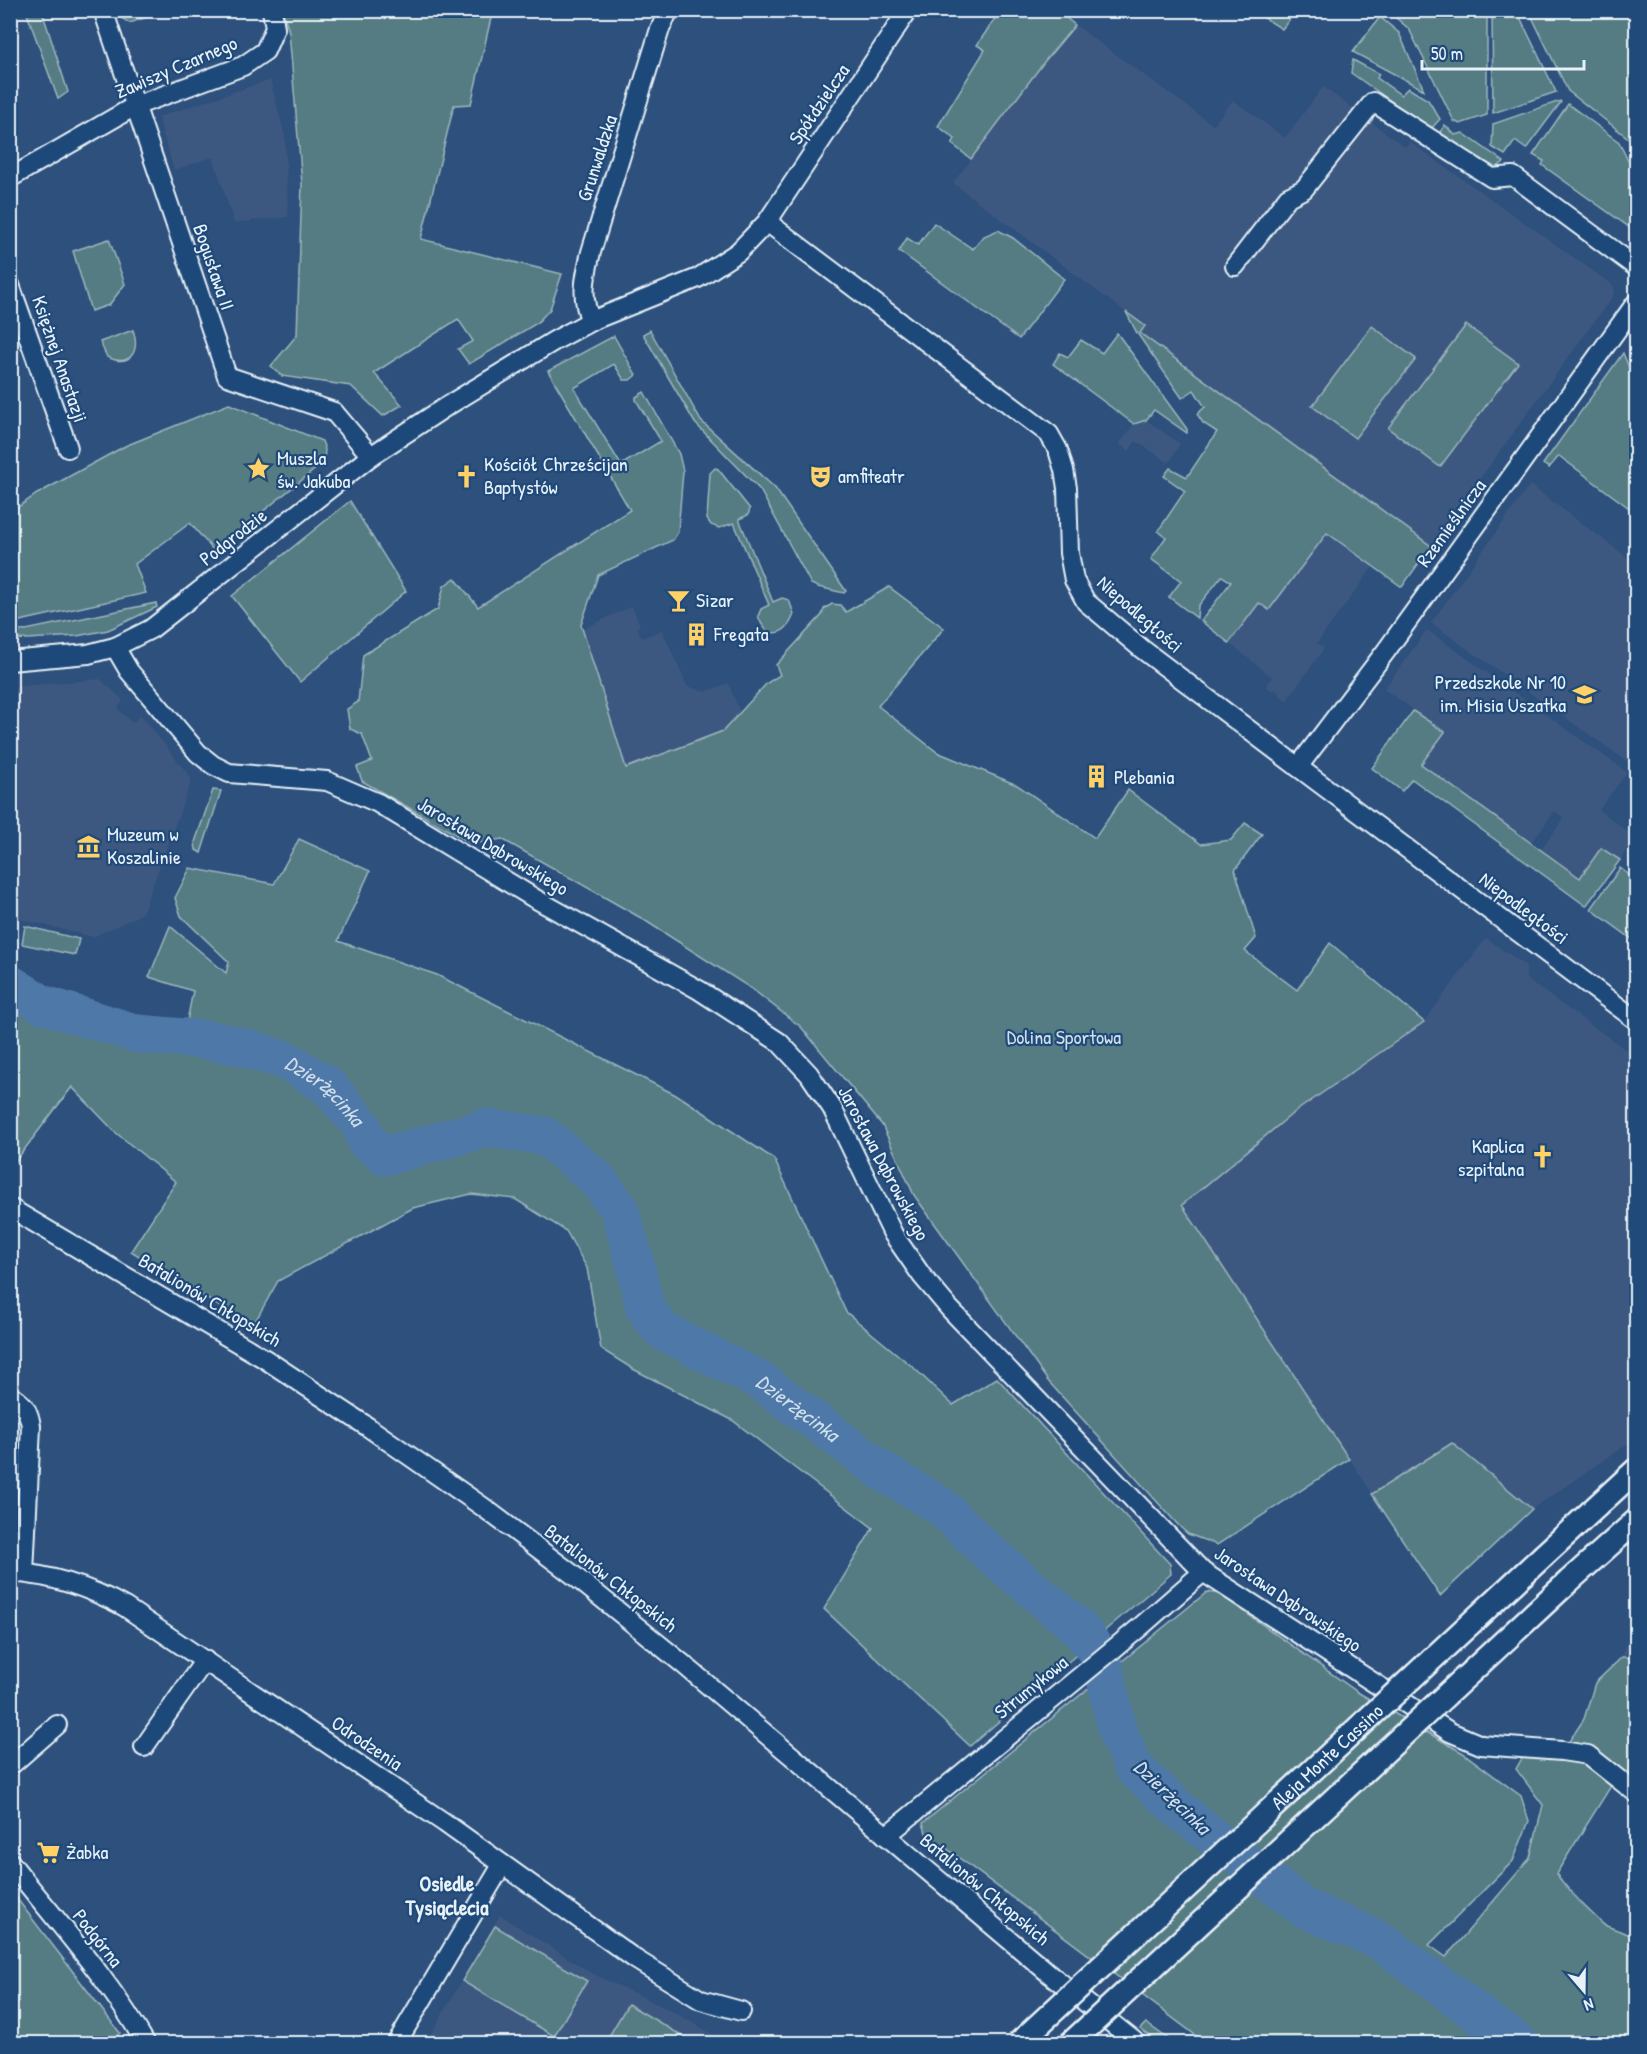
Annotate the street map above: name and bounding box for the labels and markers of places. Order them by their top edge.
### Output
place label: Muszla św. Jakuba [277,444,351,494]
place label: Kościół Chrześcijan Baptystów [484,450,628,500]
place icon: Muszla św. Jakuba [246,456,272,482]
place label: amfiteatr [838,462,905,489]
church icon: Kościół Chrześcijan Baptystów [453,463,479,489]
theatre icon: amfiteatr [807,463,833,489]
place label: Sizar [696,586,734,613]
bar icon: Sizar [665,587,691,613]
place label: Fregata [713,620,769,647]
building icon: Fregata [683,621,709,647]
place label: Przedszkole Nr 10 im. Misia Uszatka [1435,668,1566,718]
school or university icon: Przedszkole Nr 10 im. Misia Uszatka [1571,681,1597,707]
place label: Plebania [1114,763,1175,790]
building icon: Plebania [1083,764,1109,790]
place label: Muzeum w Koszalinie [107,820,181,870]
museum icon: Muzeum w Koszalinie [76,833,102,859]
place label: Kaplica szpitalna [1458,1132,1524,1182]
church icon: Kaplica szpitalna [1529,1144,1555,1170]
place label: Żabka [66,1838,109,1865]
supermarket icon: Żabka [35,1839,61,1865]

